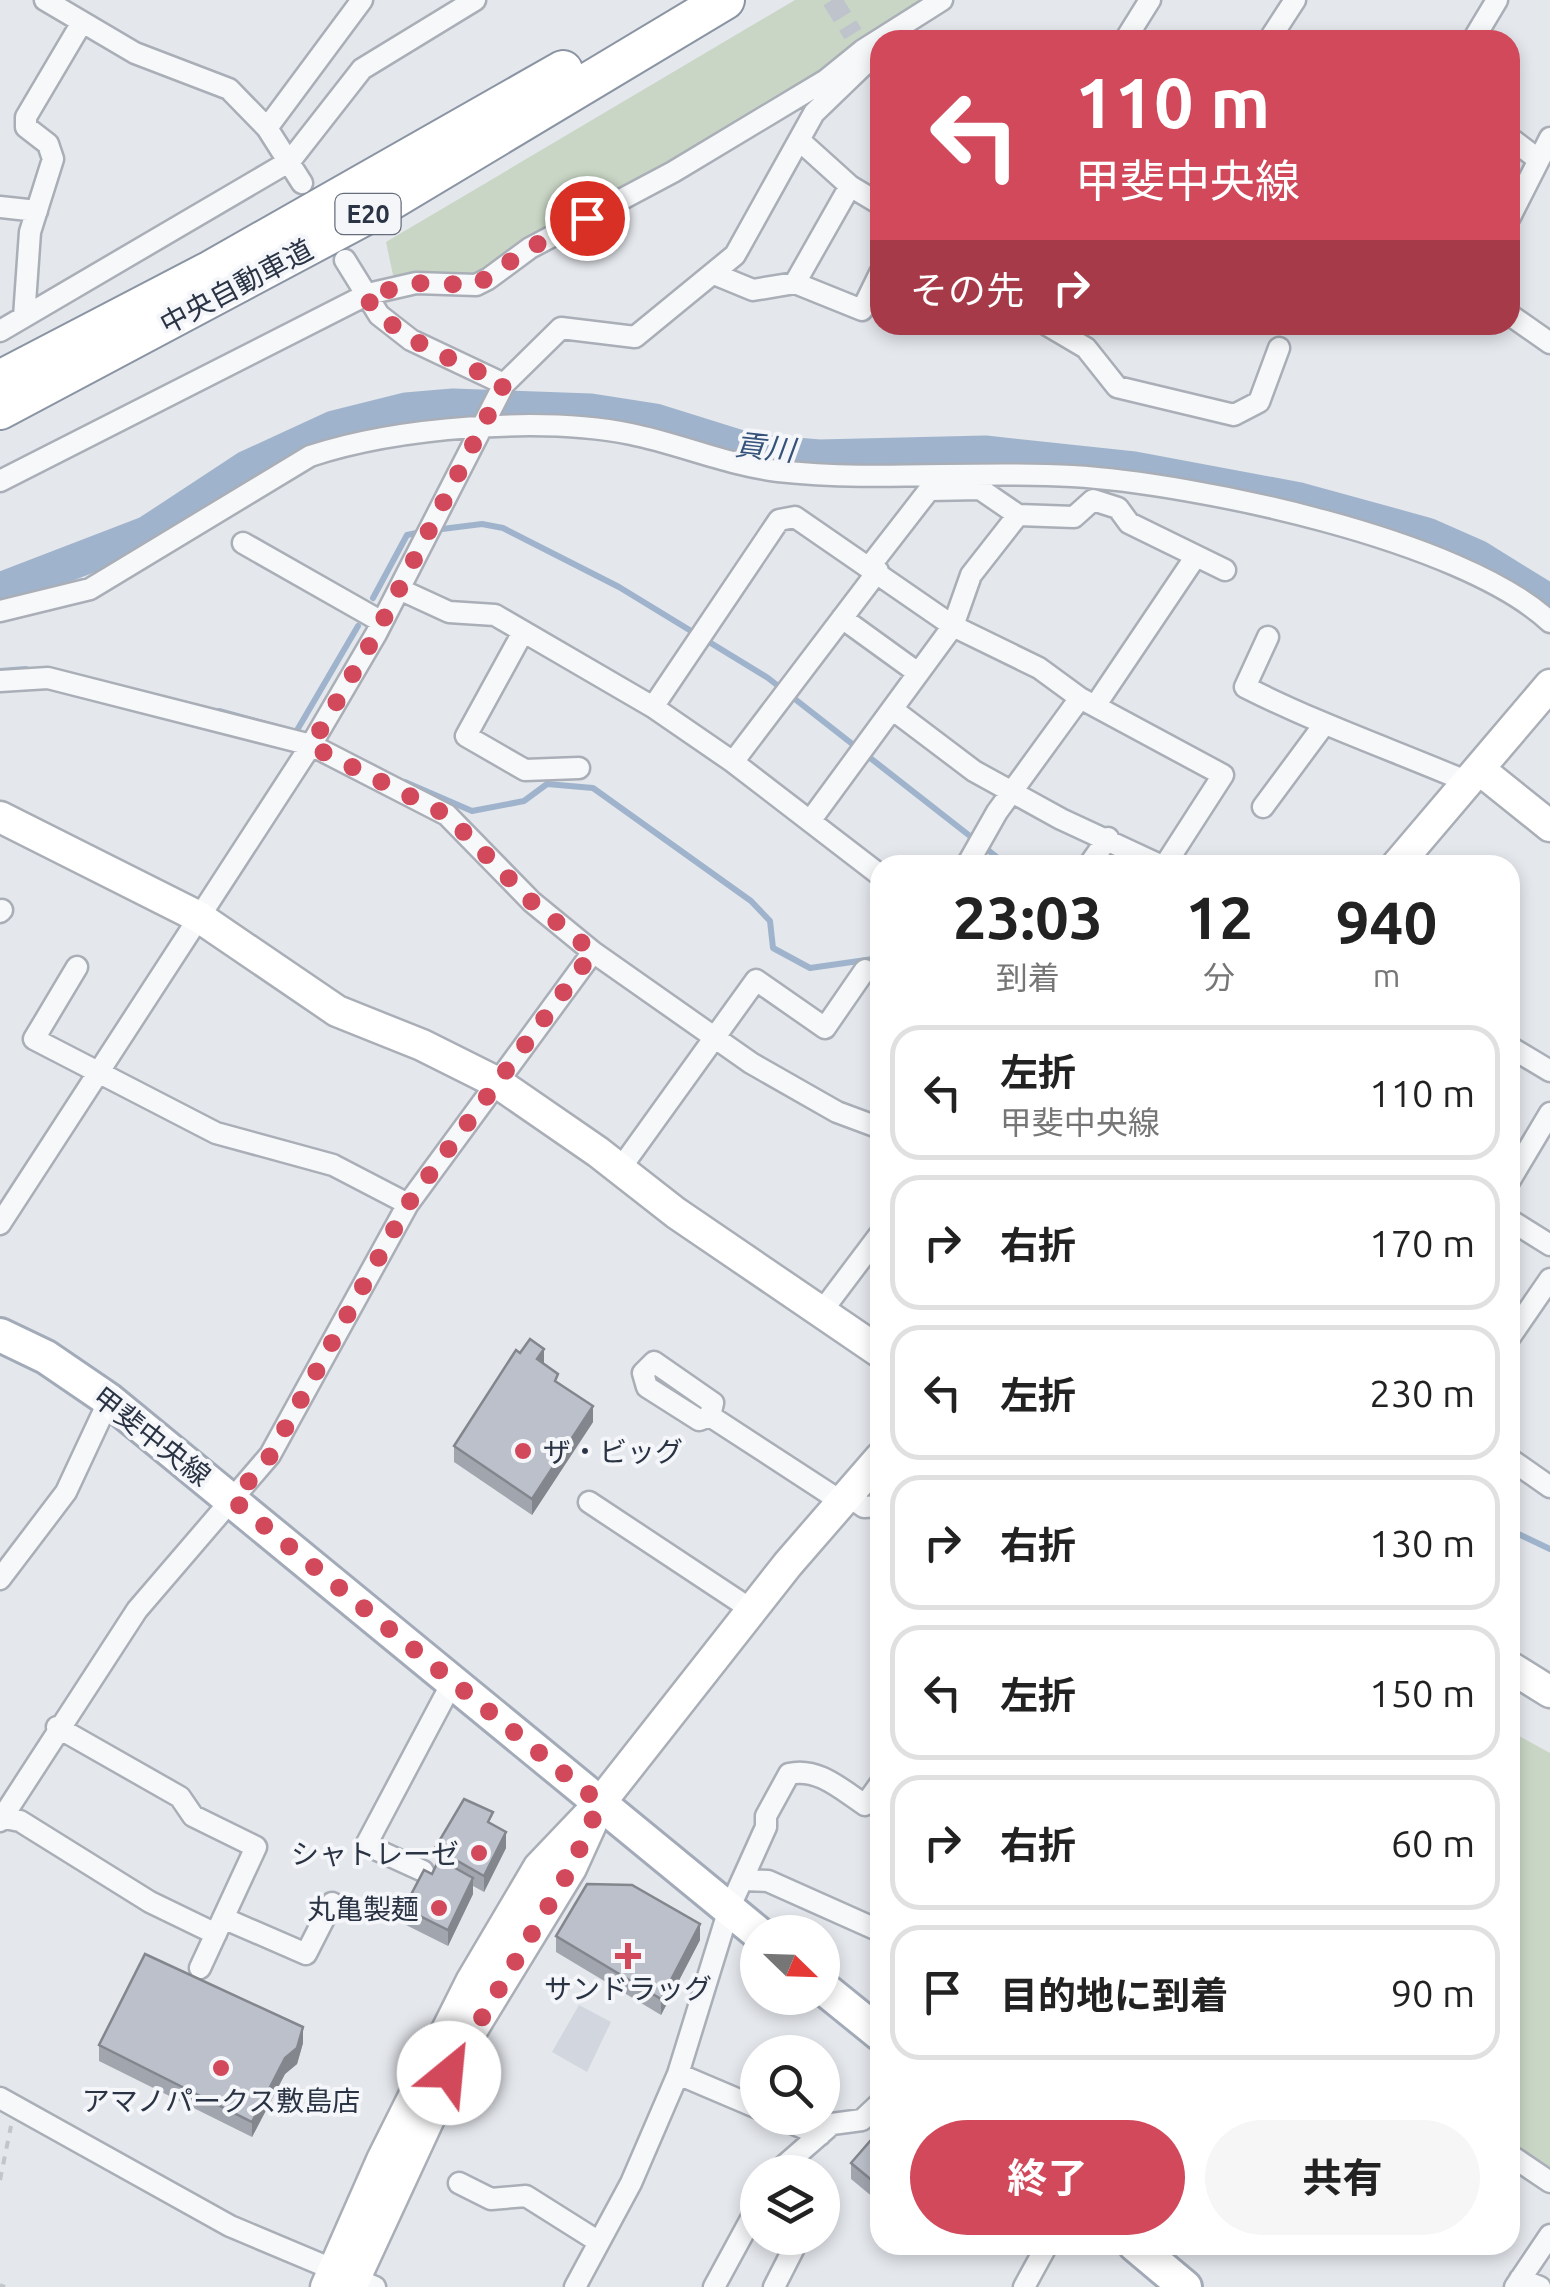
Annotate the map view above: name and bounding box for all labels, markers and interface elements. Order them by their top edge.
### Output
text: 110 m [1075,63,1270,141]
icon: left [910,70,1040,200]
text: 甲斐中央線 [1075,155,1300,206]
pin [545,176,630,261]
icon: arrive [560,191,615,246]
road number: E20 [336,194,400,234]
street label: 中央自動車道 [155,233,317,339]
icon: right [1044,260,1099,315]
text: その先 [910,269,1024,311]
water label: 貢川 [733,427,800,467]
text: 23:03 [953,883,1103,950]
text: 12 [1185,883,1253,950]
text: 940 [1336,888,1437,955]
text: m [1373,957,1400,993]
text: 到着 [996,959,1060,995]
text: 分 [1203,959,1235,995]
text: 左折 [1000,1051,1076,1093]
icon: left [915,1065,970,1120]
text: 110 m [1369,1072,1475,1114]
text: 甲斐中央線 [1000,1104,1160,1140]
icon: right [915,1215,970,1270]
text: 170 m [1369,1222,1475,1264]
text: 右折 [1000,1224,1076,1266]
icon: left [915,1365,970,1420]
text: 230 m [1369,1372,1475,1414]
text: 左折 [1000,1374,1076,1416]
street label: 甲斐中央線 [87,1381,217,1491]
place label: ザ・ビッグ [543,1436,683,1467]
marker: ザ・ビッグ [512,1440,534,1462]
icon: right [915,1515,970,1570]
text: 130 m [1369,1522,1475,1564]
text: 右折 [1000,1524,1076,1566]
icon: left [915,1665,970,1720]
text: 150 m [1369,1672,1475,1714]
text: 左折 [1000,1674,1076,1716]
icon: right [915,1815,970,1870]
text: 60 m [1391,1822,1475,1864]
text: 右折 [1000,1824,1076,1866]
place label: シャトレーゼ [291,1838,459,1869]
marker: シャトレーゼ [468,1842,490,1864]
place label: 丸亀製麺 [307,1893,419,1924]
marker: 丸亀製麺 [428,1897,450,1919]
north arrow [740,1915,840,2015]
map controls [740,1915,840,2255]
marker: サンドラッグ [617,1945,639,1967]
icon: arrive [915,1965,970,2020]
text: 90 m [1391,1972,1475,2014]
place label: サンドラッグ [544,1973,712,2004]
text: 目的地に到着 [1000,1974,1228,2016]
position arrow [397,2021,501,2125]
button: search [740,2035,840,2135]
marker: アマノパークス敷島店 [210,2057,232,2079]
place label: アマノパークス敷島店 [82,2085,360,2116]
button: 終了 [910,2120,1185,2235]
button: 共有 [1205,2120,1480,2235]
button: layers [740,2155,840,2255]

